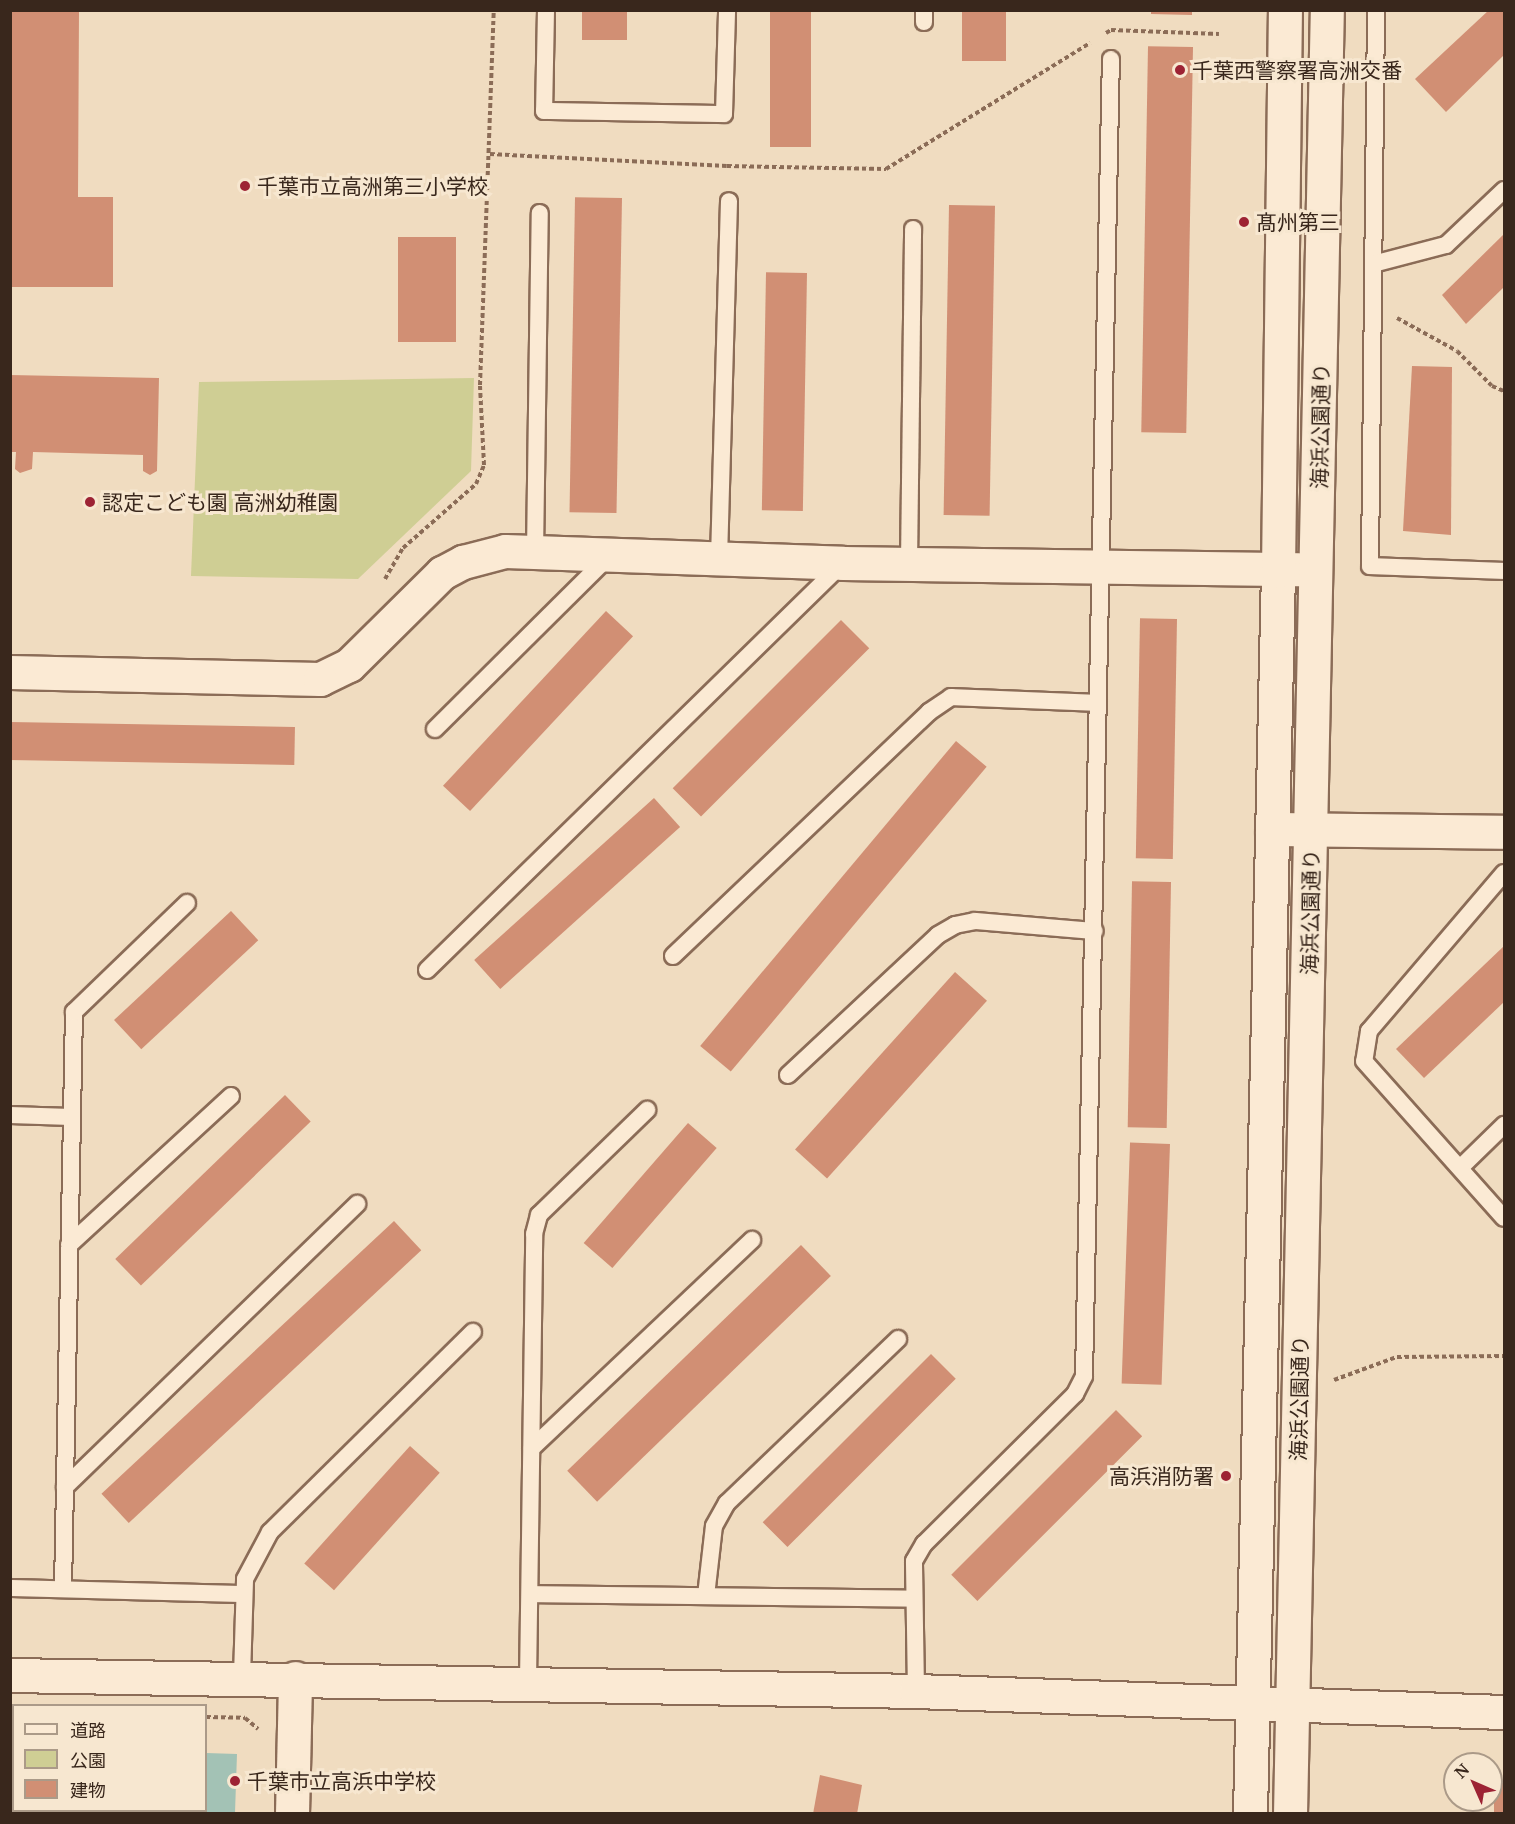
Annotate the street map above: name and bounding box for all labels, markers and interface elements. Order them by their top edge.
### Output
place label: 千葉西警察署高洲交番 [1192,57,1402,83]
marker: 千葉西警察署高洲交番 [1173,63,1187,77]
place label: 千葉市立高洲第三小学校 [257,173,488,199]
marker: 千葉市立高洲第三小学校 [238,179,252,193]
place label: 髙州第三 [1256,209,1340,235]
marker: 髙州第三 [1237,215,1251,229]
street label: 海浜公園通り [1306,363,1334,489]
place label: 認定こども園 高洲幼稚園 [102,489,338,515]
marker: 認定こども園 高洲幼稚園 [83,495,97,509]
street label: 海浜公園通り [1296,849,1324,975]
street label: 海浜公園通り [1285,1335,1313,1461]
place label: 高浜消防署 [1109,1463,1214,1489]
marker: 高浜消防署 [1219,1469,1233,1483]
legend [12,1704,207,1812]
text: 道路 [70,1718,106,1742]
text: 公園 [70,1748,106,1772]
north arrow [1443,1752,1503,1812]
text: N [1449,1758,1474,1783]
place label: 千葉市立高浜中学校 [247,1768,436,1794]
marker: 千葉市立高浜中学校 [228,1774,242,1788]
text: 建物 [70,1778,106,1802]

